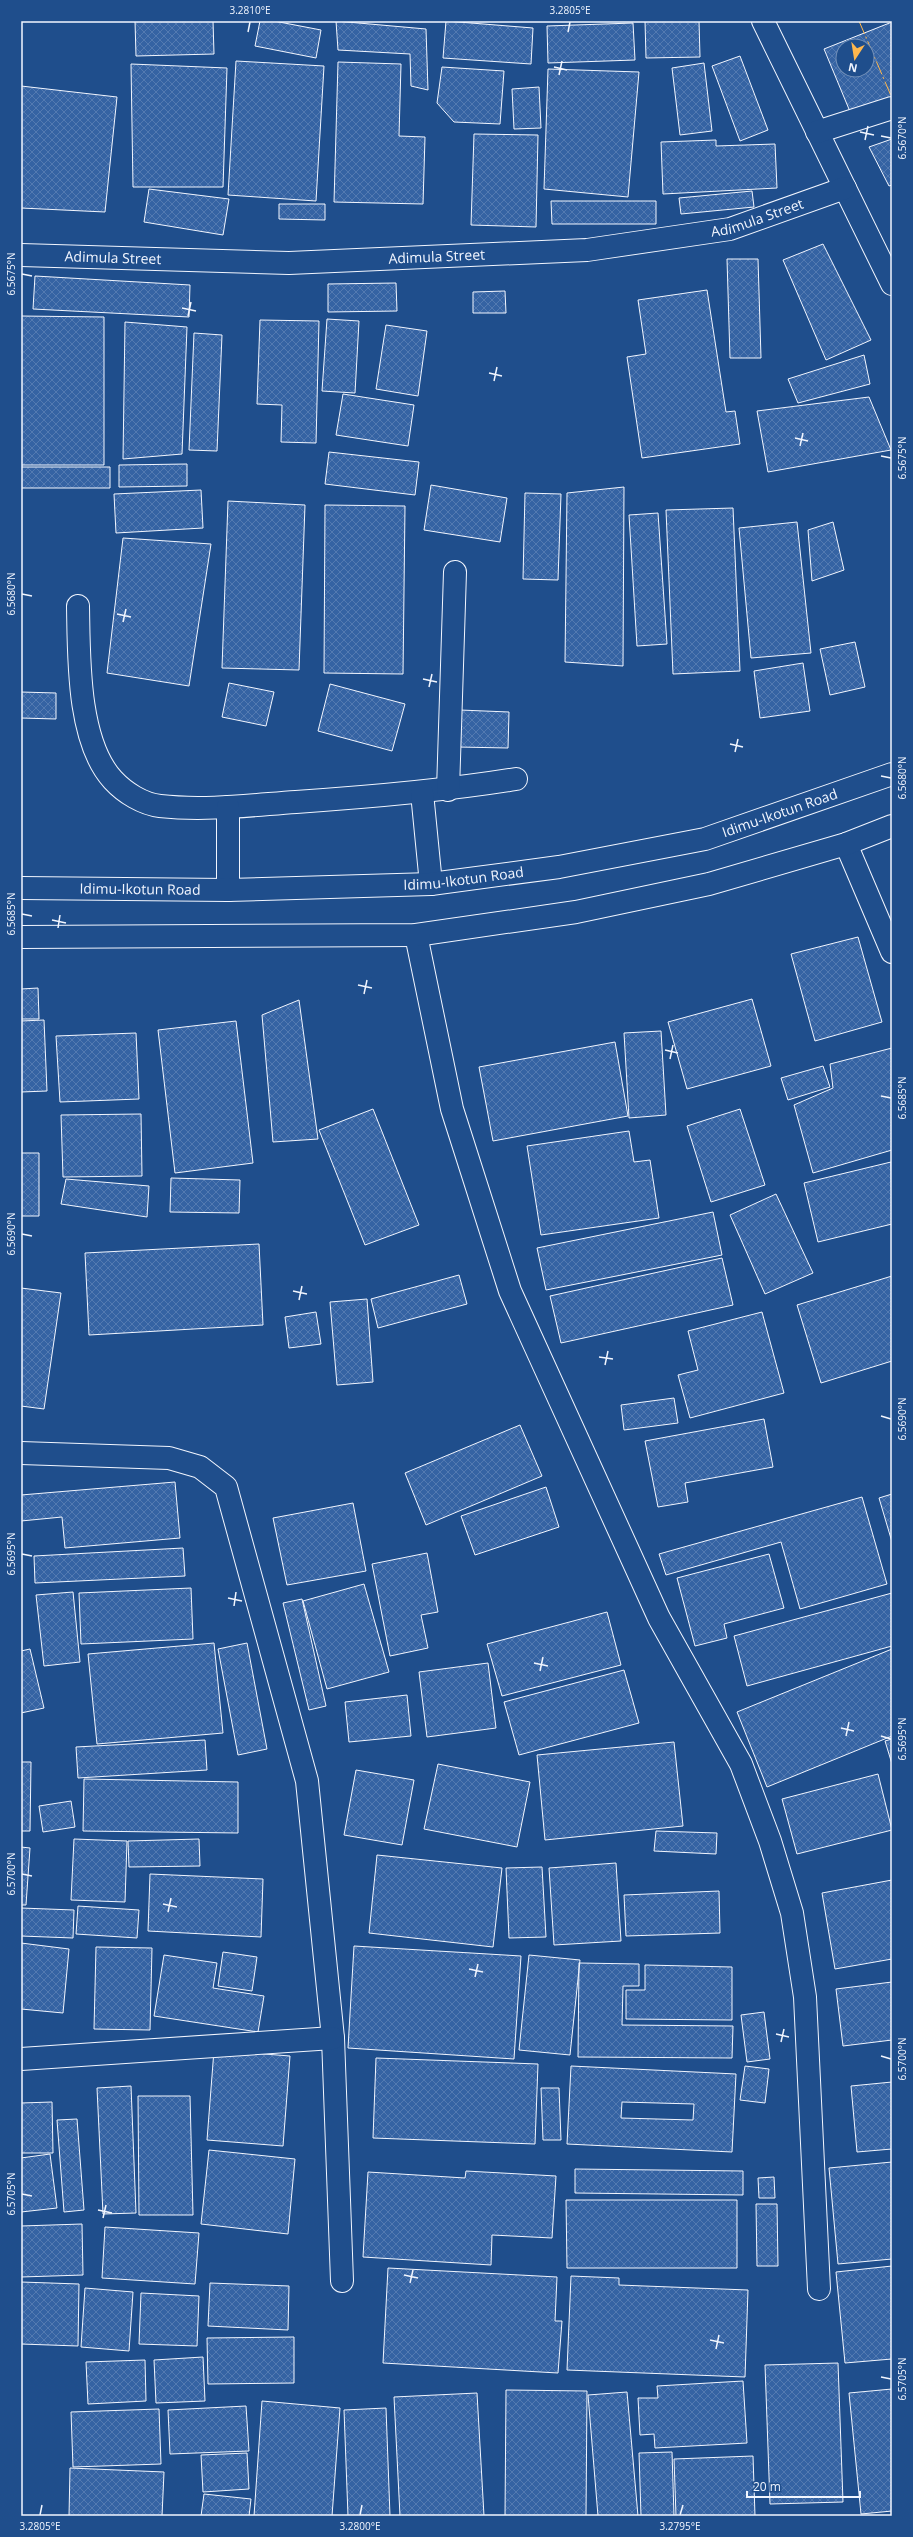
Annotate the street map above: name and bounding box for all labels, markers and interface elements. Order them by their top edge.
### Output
text: 3.2810°E [229,3,271,17]
text: 3.2805°E [549,3,591,17]
north arrow [835,38,875,78]
text: N [847,60,859,77]
text: 6.5670°N [895,116,909,160]
street label: Adimula Street [709,194,806,241]
street label: Adimula Street [388,244,485,268]
street label: Adimula Street [64,246,162,268]
text: 6.5675°N [4,252,18,296]
text: 6.5675°N [895,436,909,480]
text: 6.5680°N [4,572,18,616]
text: 6.5680°N [895,756,909,800]
street label: Idimu-Ikotun Road [719,784,840,841]
street label: Idimu-Ikotun Road [403,862,525,894]
street label: Idimu-Ikotun Road [79,879,201,899]
text: 6.5685°N [4,892,18,936]
text: 6.5685°N [895,1076,909,1120]
text: 6.5690°N [4,1212,18,1256]
text: 6.5690°N [895,1397,909,1441]
text: 6.5695°N [4,1532,18,1576]
text: 6.5695°N [895,1717,909,1761]
text: 6.5700°N [4,1852,18,1896]
text: 6.5700°N [895,2037,909,2081]
text: 6.5705°N [4,2172,18,2216]
text: 6.5705°N [895,2357,909,2401]
scale bar [747,2473,860,2499]
text: 20 m [753,2478,781,2495]
text: 3.2805°E [19,2519,61,2533]
text: 3.2800°E [339,2519,381,2533]
text: 3.2795°E [659,2519,701,2533]

